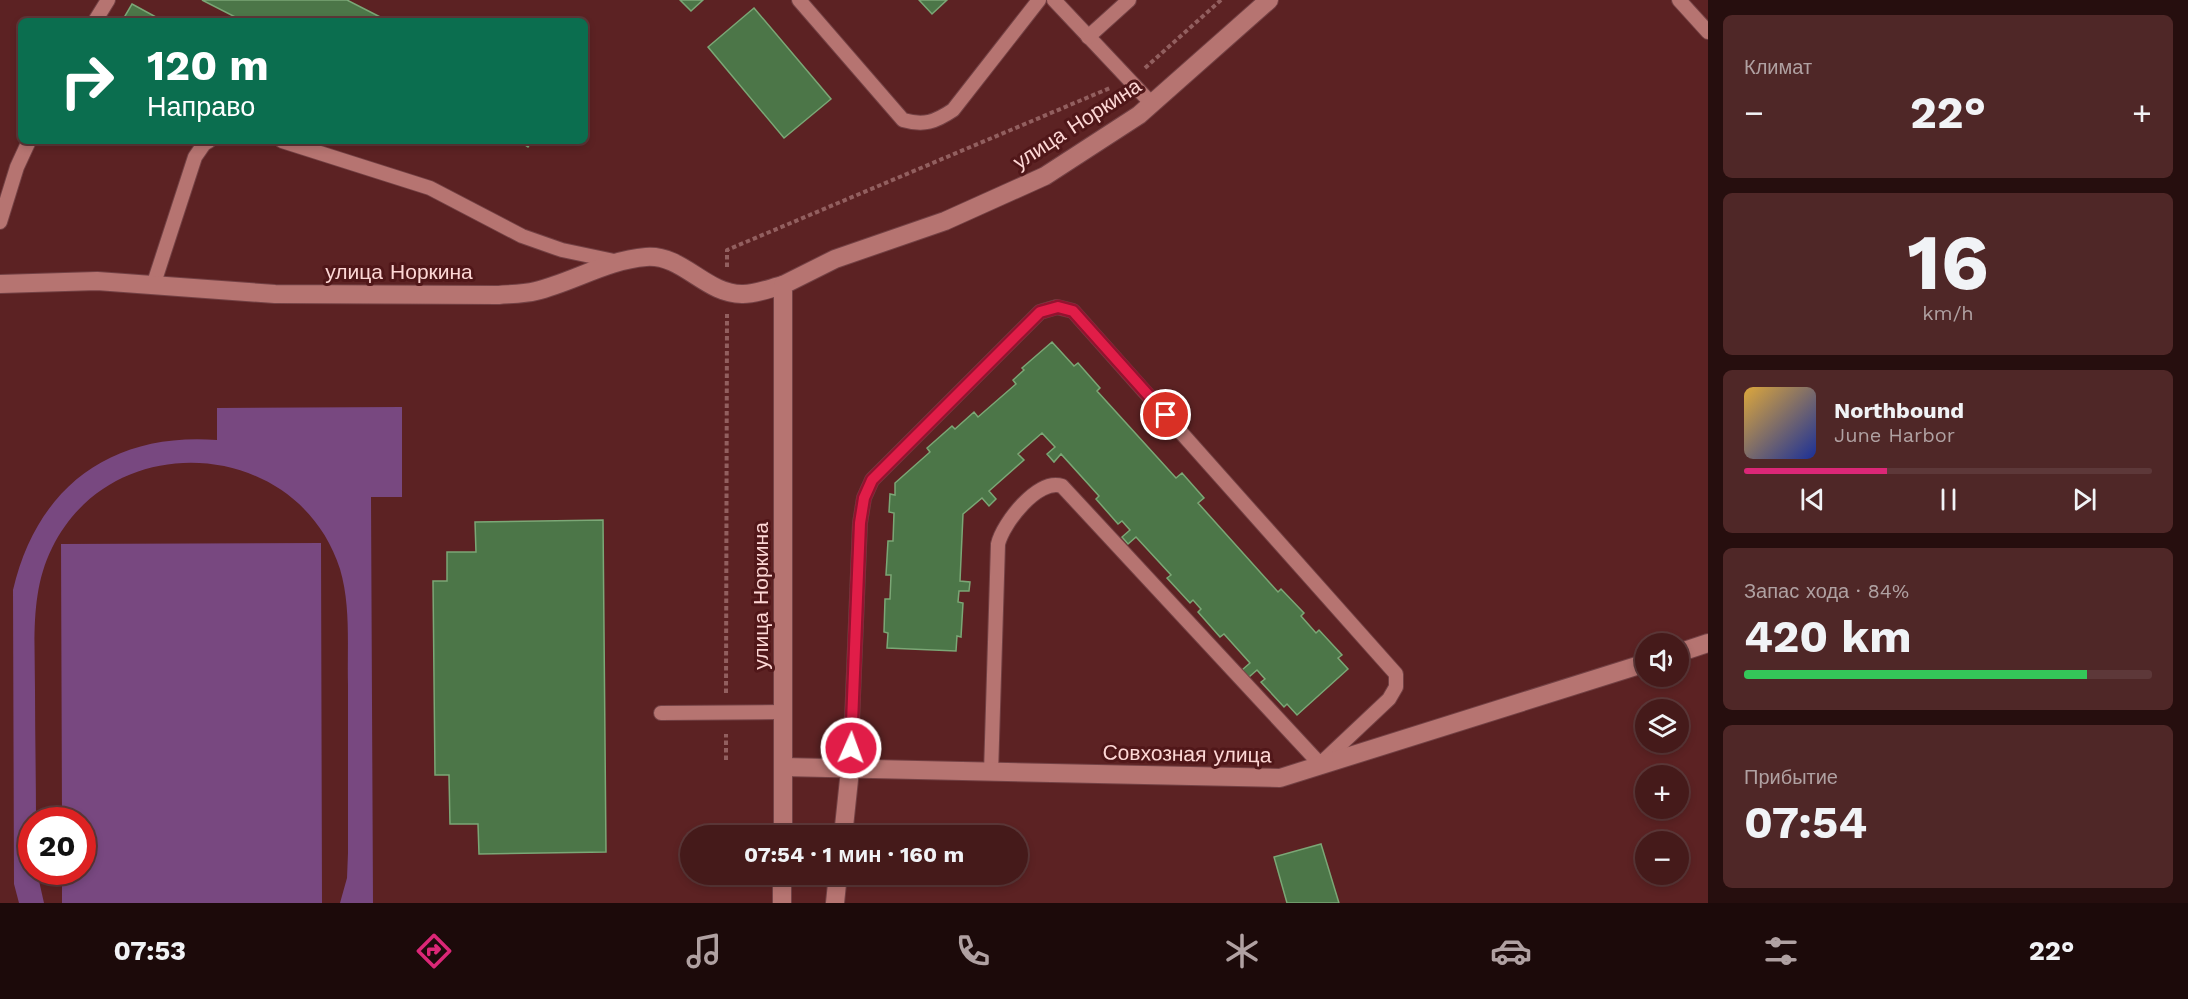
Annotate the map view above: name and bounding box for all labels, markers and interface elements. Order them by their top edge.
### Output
text: 120 m [147,41,269,90]
icon: right [48,42,126,120]
text: Климат [1744,55,1812,79]
street label: улица Норкина [1008,73,1146,174]
text: 22° [1910,86,1986,139]
text: Направо [147,91,255,123]
text: − [1744,93,1764,132]
text: + [2132,93,2152,132]
text: 16 [1907,216,1989,308]
street label: улица Норкина [325,259,473,284]
text: km/h [1922,301,1974,325]
pin [1140,389,1191,440]
icon: arrive [1149,398,1182,431]
text: Northbound [1834,398,1964,423]
text: June Harbor [1834,423,1955,447]
icon: previous [1796,483,1829,516]
icon: pause [1932,483,1965,516]
icon: next [2068,483,2101,516]
street label: улица Норкина [748,522,773,670]
text: Запас хода · 84% [1744,579,1909,603]
text: 420 km [1744,610,1912,663]
map controls [1635,633,1689,885]
button: sound [1635,633,1689,687]
button: layers [1635,699,1689,753]
position arrow [819,716,883,780]
street label: Совхозная улица [1102,740,1272,767]
button: + [1635,765,1689,819]
text: Прибытие [1744,765,1838,789]
text: 07:54 [1744,796,1867,849]
speed limit sign: 20 [18,807,96,885]
button: − [1635,831,1689,885]
text: 07:54 · 1 мин · 160 m [744,842,964,867]
icon: directions [413,930,455,972]
icon: music [683,930,725,972]
icon: phone [952,930,994,972]
icon: climate [1221,930,1263,972]
icon: car [1490,930,1532,972]
icon: filters [1760,930,1802,972]
text: 07:53 [114,935,186,967]
text: 22° [2029,935,2074,967]

